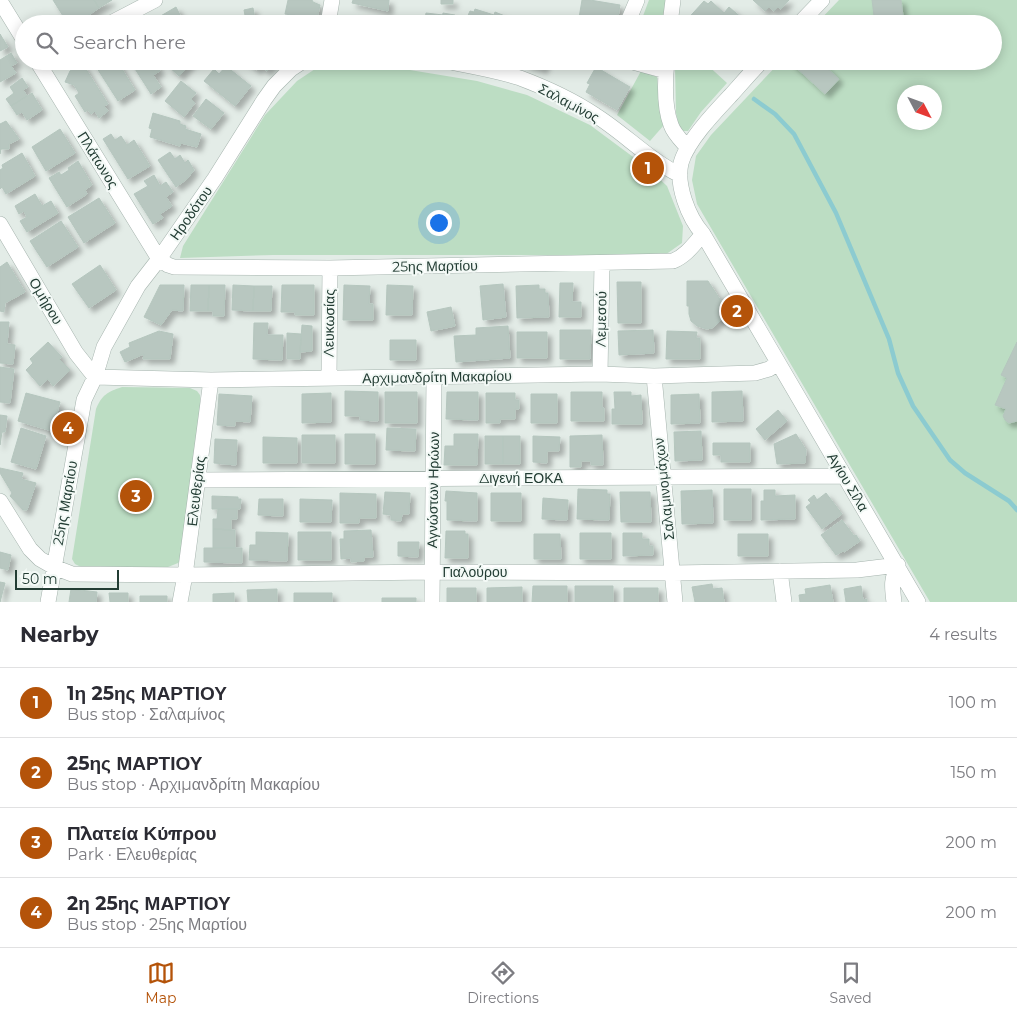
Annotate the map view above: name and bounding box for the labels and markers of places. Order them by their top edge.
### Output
pin: 1 [632,149,664,187]
pin: 2 [721,292,753,330]
pin: 4 [52,409,84,447]
pin: 3 [120,477,152,515]

